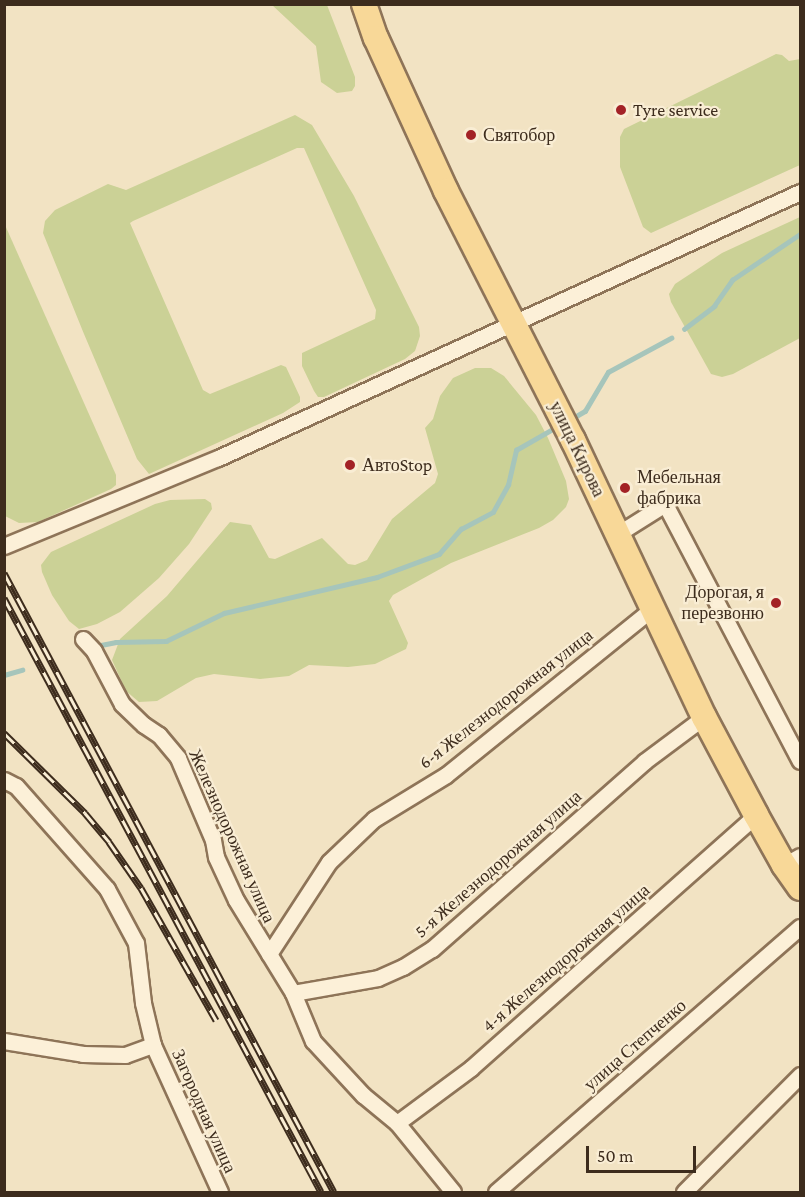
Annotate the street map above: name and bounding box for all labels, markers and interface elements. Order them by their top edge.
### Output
place label: Tyre service [633,99,718,121]
marker: Tyre service [614,103,628,117]
place label: Святобор [483,124,555,146]
marker: Святобор [464,128,478,142]
street label: улица Кирова [545,398,609,500]
place label: АвтоStop [362,454,432,476]
marker: АвтоStop [343,458,357,472]
place label: Мебельная фабрика [637,467,721,510]
marker: Мебельная фабрика [618,481,632,495]
place label: Дорогая, я перезвоню [682,582,764,624]
marker: Дорогая, я перезвоню [769,596,783,610]
street label: 6-я Железнодорожная улица [415,624,597,774]
street label: Железнодорожная улица [184,746,280,926]
street label: 5-я Железнодорожная улица [410,786,586,942]
street label: 4-я Железнодорожная улица [478,879,654,1037]
street label: улица Степченко [579,995,691,1095]
street label: Загородная улица [167,1046,241,1176]
scale bar [589,1134,698,1172]
text: 50 m [597,1146,634,1166]

